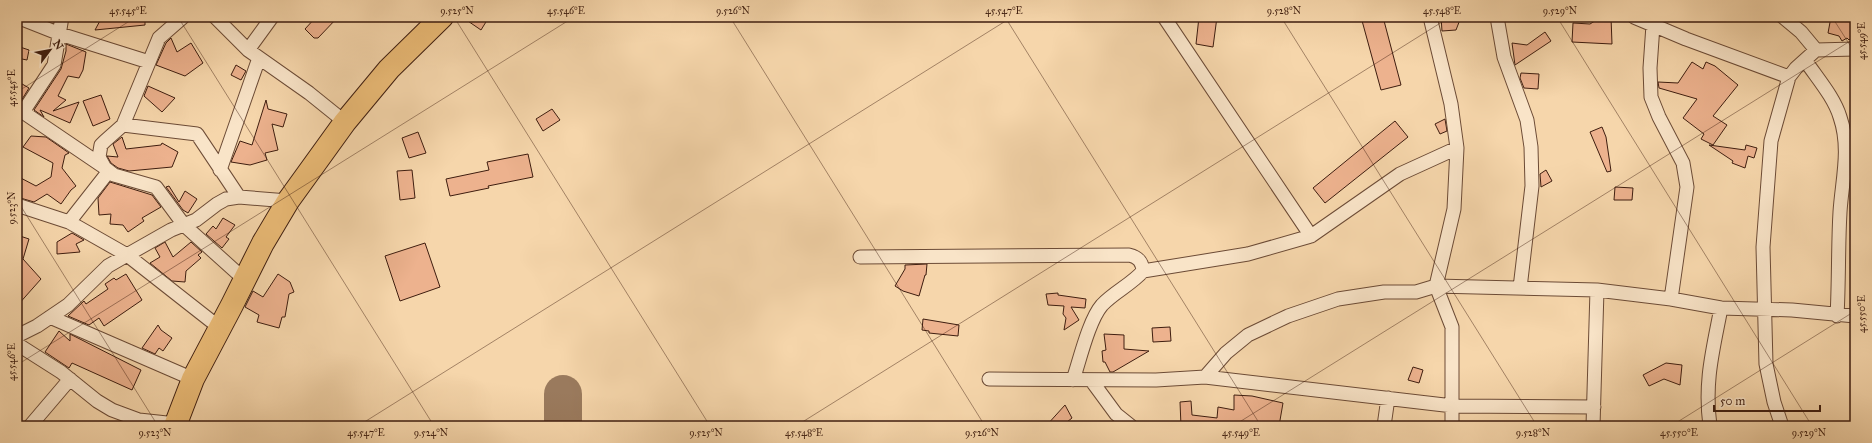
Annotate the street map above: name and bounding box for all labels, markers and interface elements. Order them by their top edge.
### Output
text: 45.545°E [109,5,147,17]
text: 9.525°N [440,5,474,17]
text: 45.546°E [547,5,585,17]
text: 9.526°N [716,5,751,17]
text: 45.547°E [985,5,1023,17]
text: 9.528°N [1267,5,1302,17]
text: 45.548°E [1423,5,1461,17]
text: 9.529°N [1543,5,1578,17]
text: 45.549°E [1856,22,1868,60]
north arrow [30,30,70,70]
text: N [50,38,66,53]
text: 45.545°E [6,69,18,107]
text: 9.523°N [6,191,18,225]
text: 45.550°E [1856,295,1868,333]
text: 45.546°E [6,343,18,381]
scale bar [1714,387,1820,413]
text: 50 m [1720,394,1745,408]
text: 9.523°N [139,427,172,439]
text: 45.547°E [347,427,385,439]
text: 9.524°N [414,427,449,439]
text: 9.525°N [689,427,723,439]
text: 45.548°E [785,427,823,439]
text: 9.526°N [965,427,1000,439]
text: 45.549°E [1222,427,1260,439]
text: 9.528°N [1516,427,1551,439]
text: 45.550°E [1660,427,1698,439]
text: 9.529°N [1792,427,1827,439]

